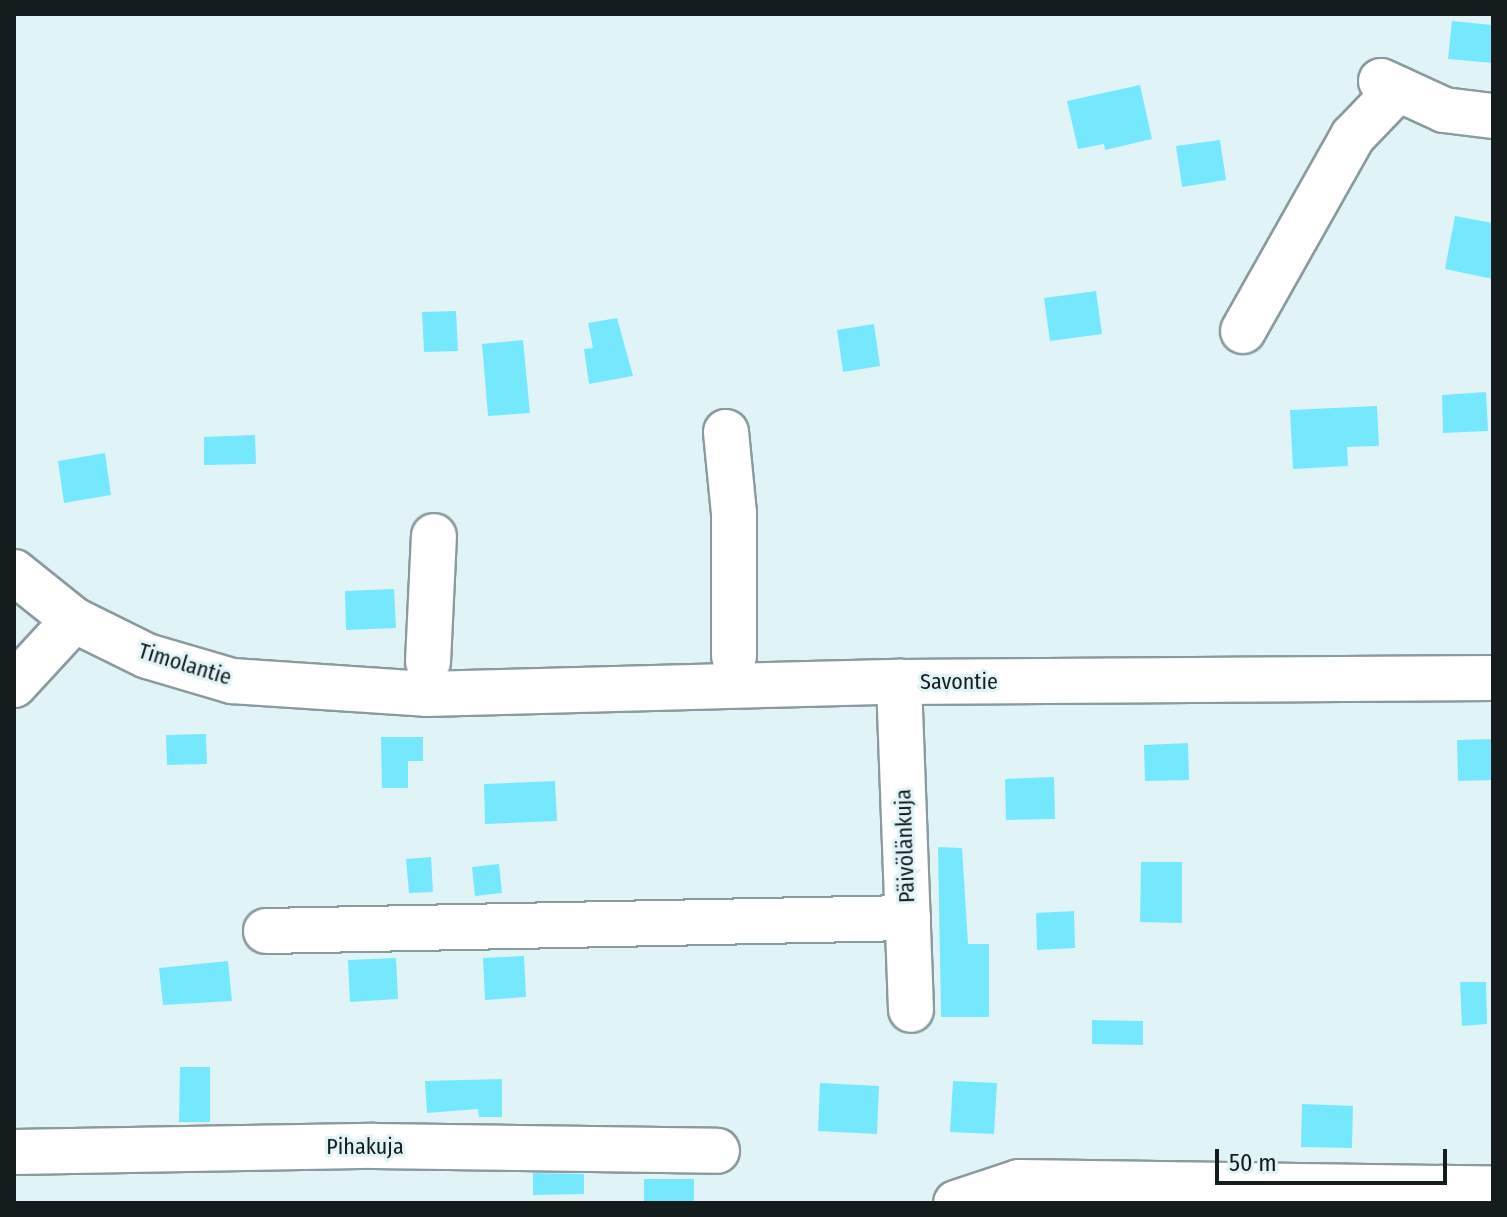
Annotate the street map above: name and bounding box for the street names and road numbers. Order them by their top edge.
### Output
street label: Timolantie [135,637,235,691]
street label: Savontie [920,669,998,695]
street label: Päivölänkuja [890,789,920,903]
street label: Pihakuja [326,1134,404,1160]

